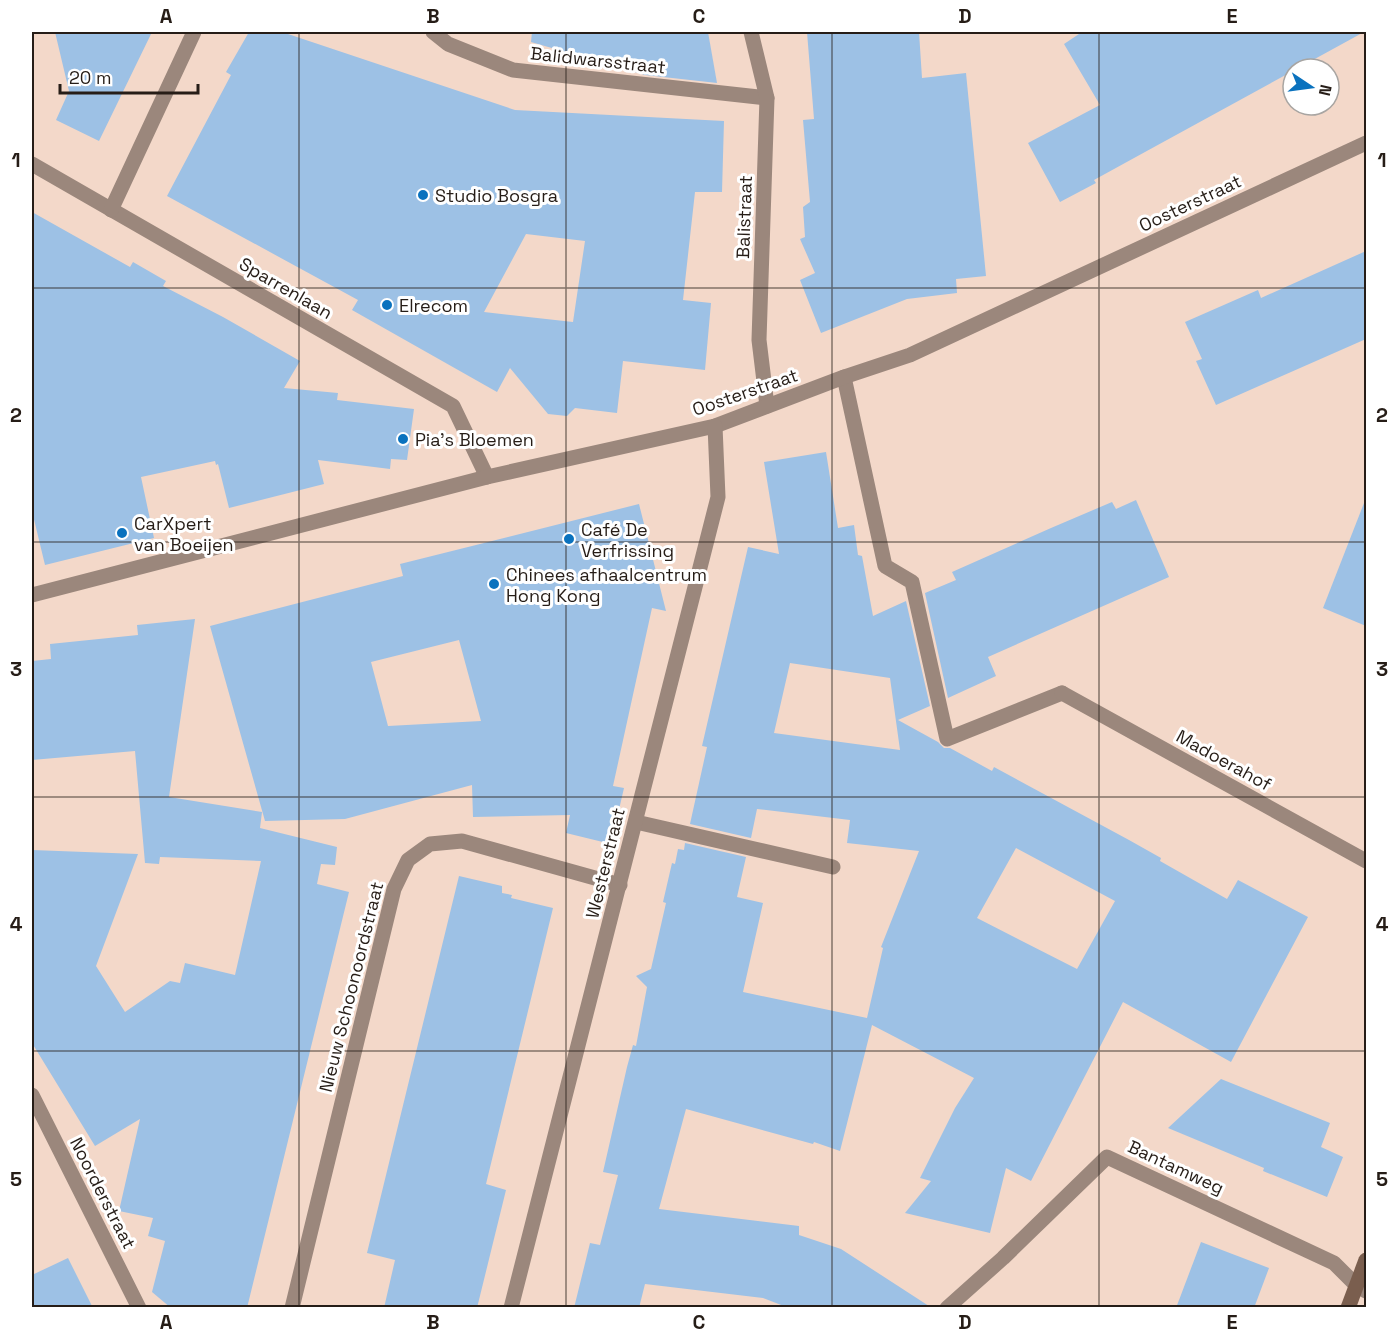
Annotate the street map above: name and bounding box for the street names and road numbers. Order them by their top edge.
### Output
street label: Balidwarsstraat [529,41,667,79]
street label: Oosterstraat [1135,169,1245,237]
street label: Balistraat [731,175,757,259]
street label: Sparrenlaan [235,252,337,324]
street label: Oosterstraat [689,363,801,421]
street label: Madoerahof [1172,724,1276,796]
street label: Westerstraat [580,805,630,921]
street label: Nieuw Schoonoordstraat [314,879,388,1095]
street label: Noorderstraat [65,1133,141,1253]
street label: Bantamweg [1124,1135,1228,1199]

